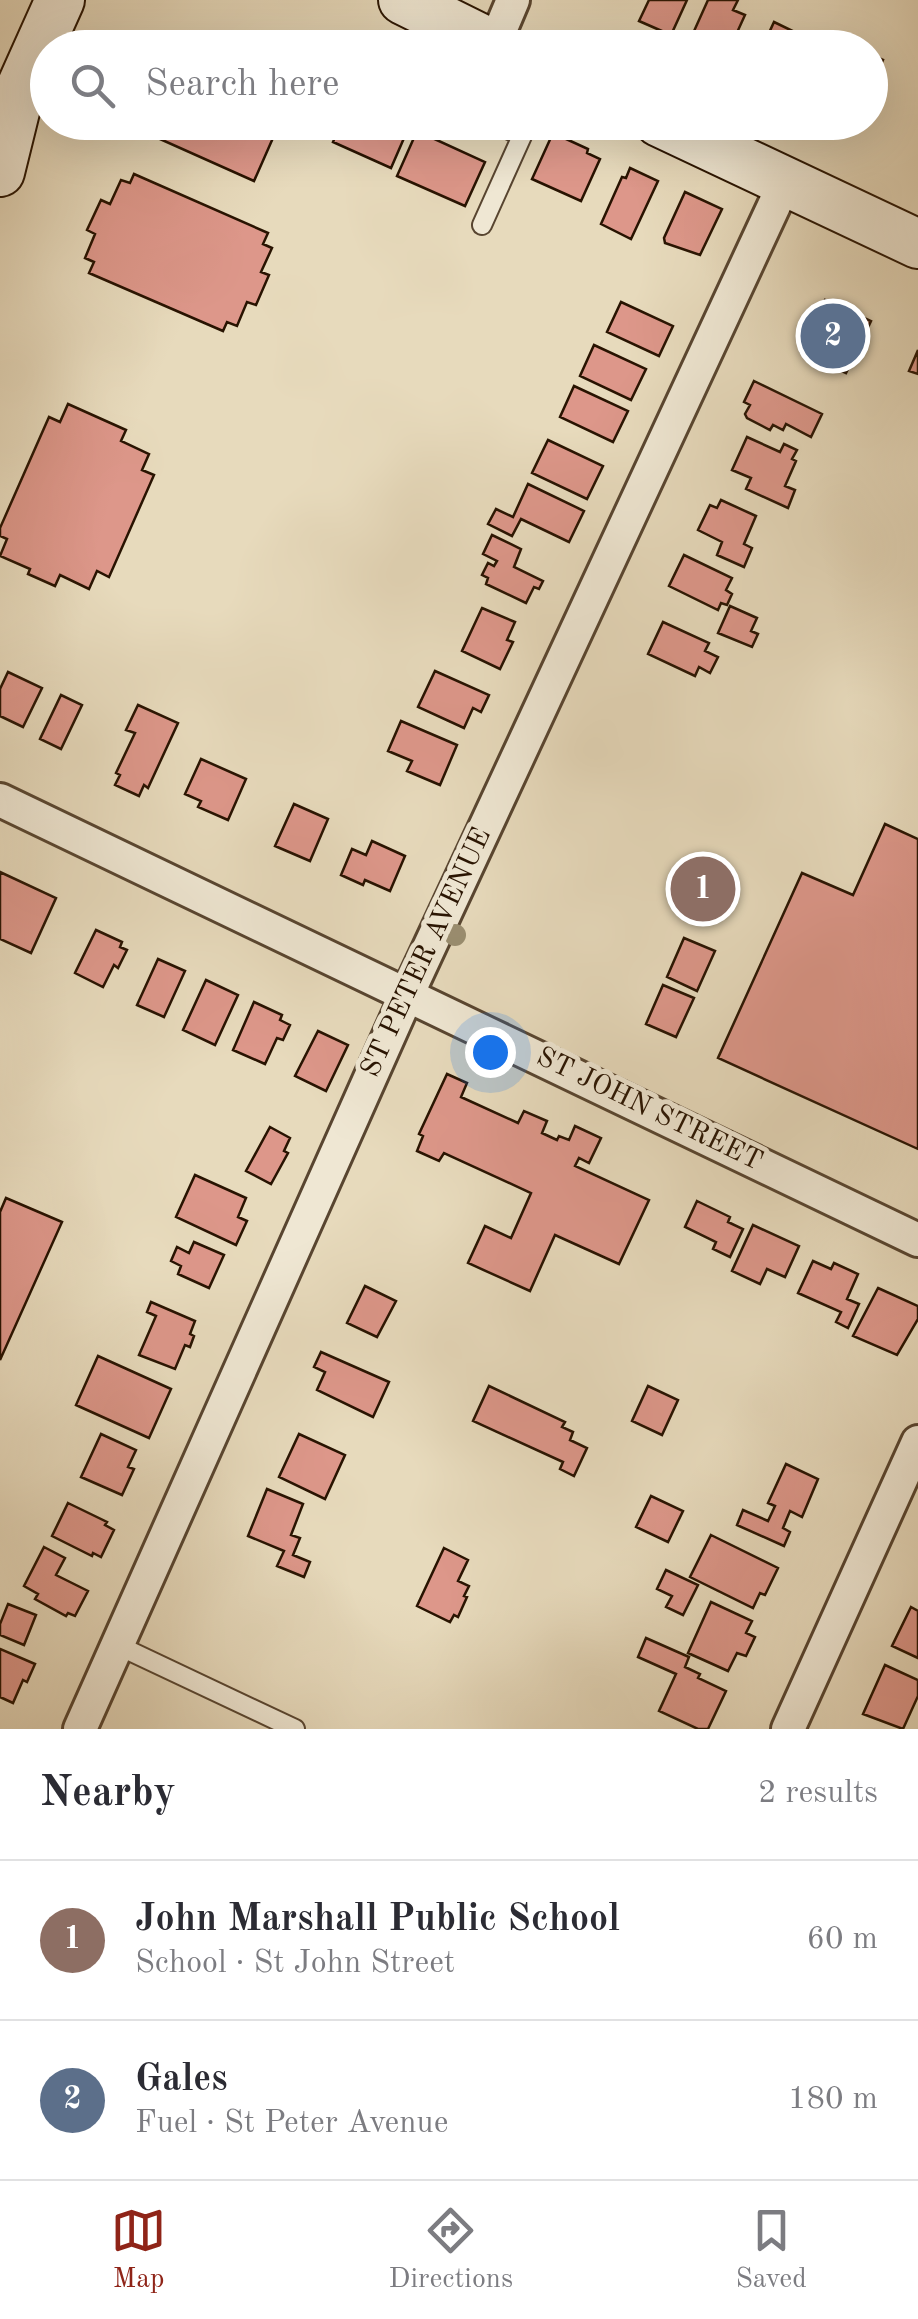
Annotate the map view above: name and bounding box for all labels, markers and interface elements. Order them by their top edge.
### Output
search box [30,30,888,140]
icon: search [65,58,120,113]
text: Search here [145,66,340,104]
pin: 2 [800,298,866,374]
street label: ST PETER AVENUE [357,824,497,1082]
pin: 1 [670,852,736,926]
your location [465,1027,516,1078]
street label: ST JOHN STREET [532,1043,766,1177]
text: Nearby [40,1773,176,1815]
text: 2 results [758,1778,878,1810]
text: John Marshall Public School [135,1901,620,1939]
text: 1 [63,1924,82,1956]
text: 60 m [807,1924,878,1956]
text: School · St John Street [135,1948,455,1980]
text: Gales [135,2061,228,2099]
text: 2 [63,2084,82,2116]
text: 180 m [788,2084,878,2116]
text: Fuel · St Peter Avenue [135,2108,448,2140]
tab: Map [111,2203,166,2298]
tab: Directions [389,2203,513,2298]
tab: Saved [735,2203,807,2298]

